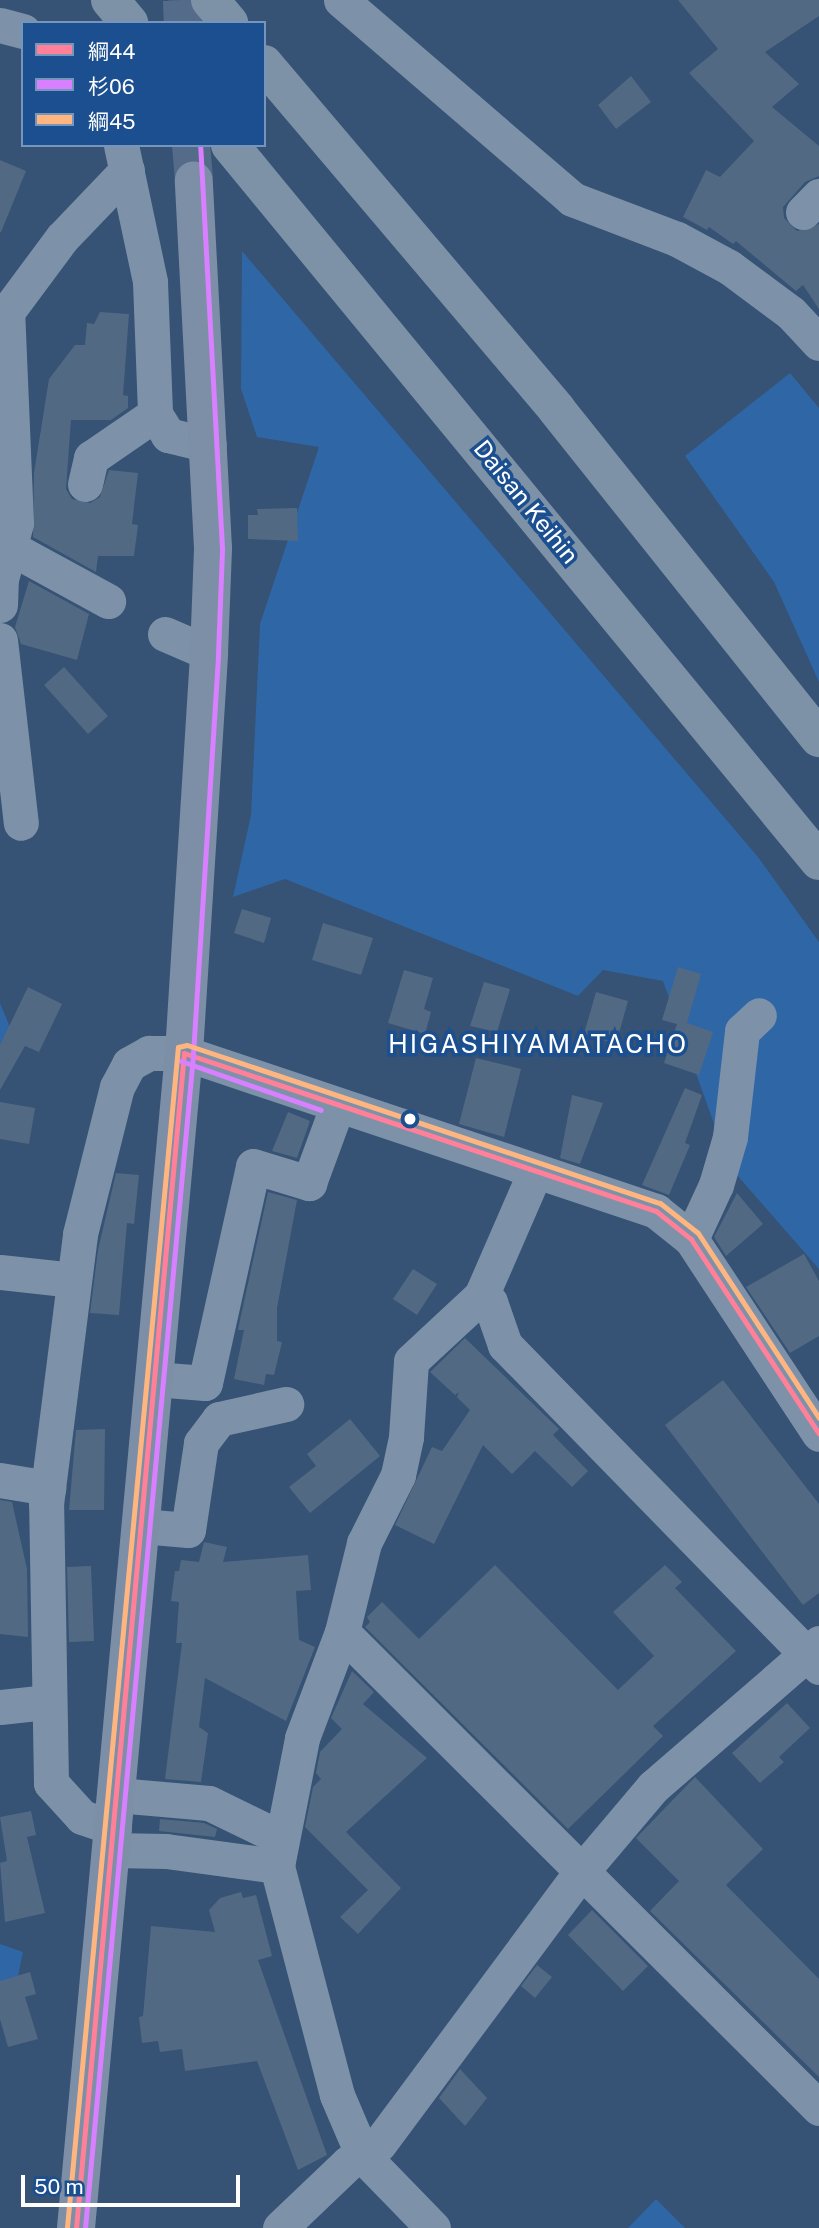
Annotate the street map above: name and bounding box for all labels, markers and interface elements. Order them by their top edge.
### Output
legend [21,21,266,147]
text: 綱44 [88,39,135,64]
text: 杉06 [88,74,135,99]
text: 綱45 [88,109,135,134]
street label: Daisan Keihin [468,435,584,569]
district label: HIGASHIYAMATACHO [390,1028,686,1060]
unlabelled marker [403,1112,417,1126]
scale bar [24,2162,243,2206]
text: 50 m [34,2174,84,2199]

